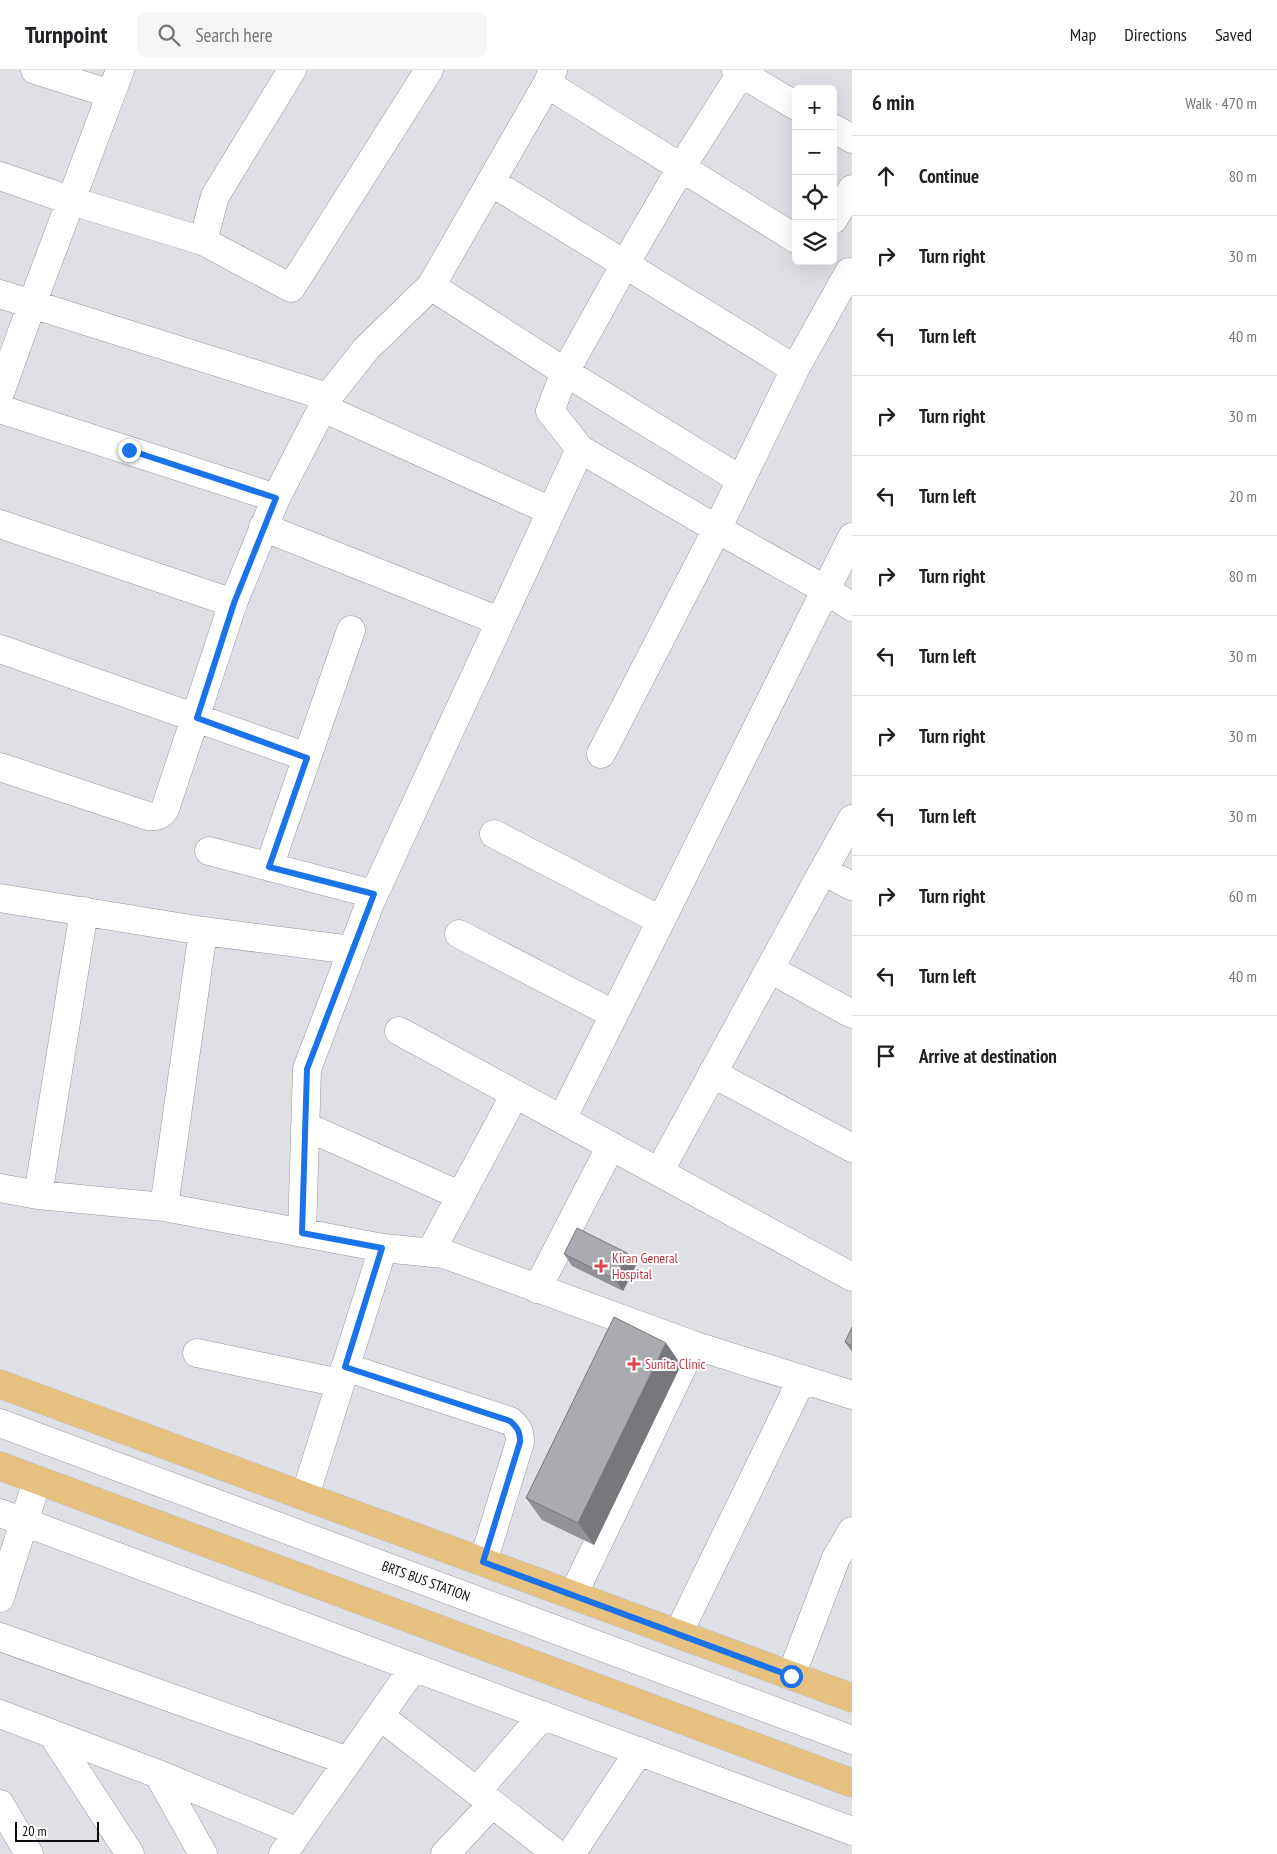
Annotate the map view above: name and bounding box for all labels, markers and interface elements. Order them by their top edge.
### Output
search box [137,12,487,57]
text: Turnpoint [25,19,107,50]
icon: search [155,21,183,49]
text: Search here [195,23,273,47]
text: Map [1070,23,1096,46]
text: Directions [1124,23,1187,46]
text: Saved [1215,23,1252,46]
map controls [792,85,837,265]
button: + [792,85,837,130]
text: 6 min [872,89,914,116]
text: Walk · 470 m [1185,93,1257,113]
button: − [792,130,837,175]
icon: ahead [872,162,900,190]
text: Continue [919,164,979,188]
text: 80 m [1229,166,1257,186]
button: locate [792,175,837,220]
button: layers [792,220,837,265]
icon: right [872,242,900,270]
text: Turn right [919,244,985,268]
text: 30 m [1229,246,1257,266]
icon: left [872,322,900,350]
text: Turn left [919,324,976,348]
text: 40 m [1229,326,1257,346]
icon: right [872,402,900,430]
text: Turn right [919,404,985,428]
text: 30 m [1229,406,1257,426]
route end [118,439,141,462]
icon: left [872,482,900,510]
text: Turn left [919,484,976,508]
text: 20 m [1229,486,1257,506]
icon: right [872,562,900,590]
text: Turn right [919,564,985,588]
text: 80 m [1229,566,1257,586]
icon: left [872,642,900,670]
text: Turn left [919,644,976,668]
text: 30 m [1229,646,1257,666]
icon: right [872,722,900,750]
text: Turn right [919,724,985,748]
text: 30 m [1229,726,1257,746]
icon: left [872,802,900,830]
text: Turn left [919,804,976,828]
text: 30 m [1229,806,1257,826]
icon: right [872,882,900,910]
text: Turn right [919,884,985,908]
text: 60 m [1229,886,1257,906]
icon: left [872,962,900,990]
text: Turn left [919,964,976,988]
text: 40 m [1229,966,1257,986]
icon: arrive [872,1042,900,1070]
text: Arrive at destination [919,1044,1057,1068]
place label: Kiran General Hospital [612,1249,679,1283]
marker: Kiran General Hospital [594,1259,608,1273]
place label: Sunita Clinic [645,1355,706,1373]
marker: Sunita Clinic [627,1357,641,1371]
street label: BRTS BUS STATION [379,1557,473,1605]
route start [780,1665,803,1688]
scale bar [15,1819,99,1842]
text: 20 m [22,1822,47,1840]

